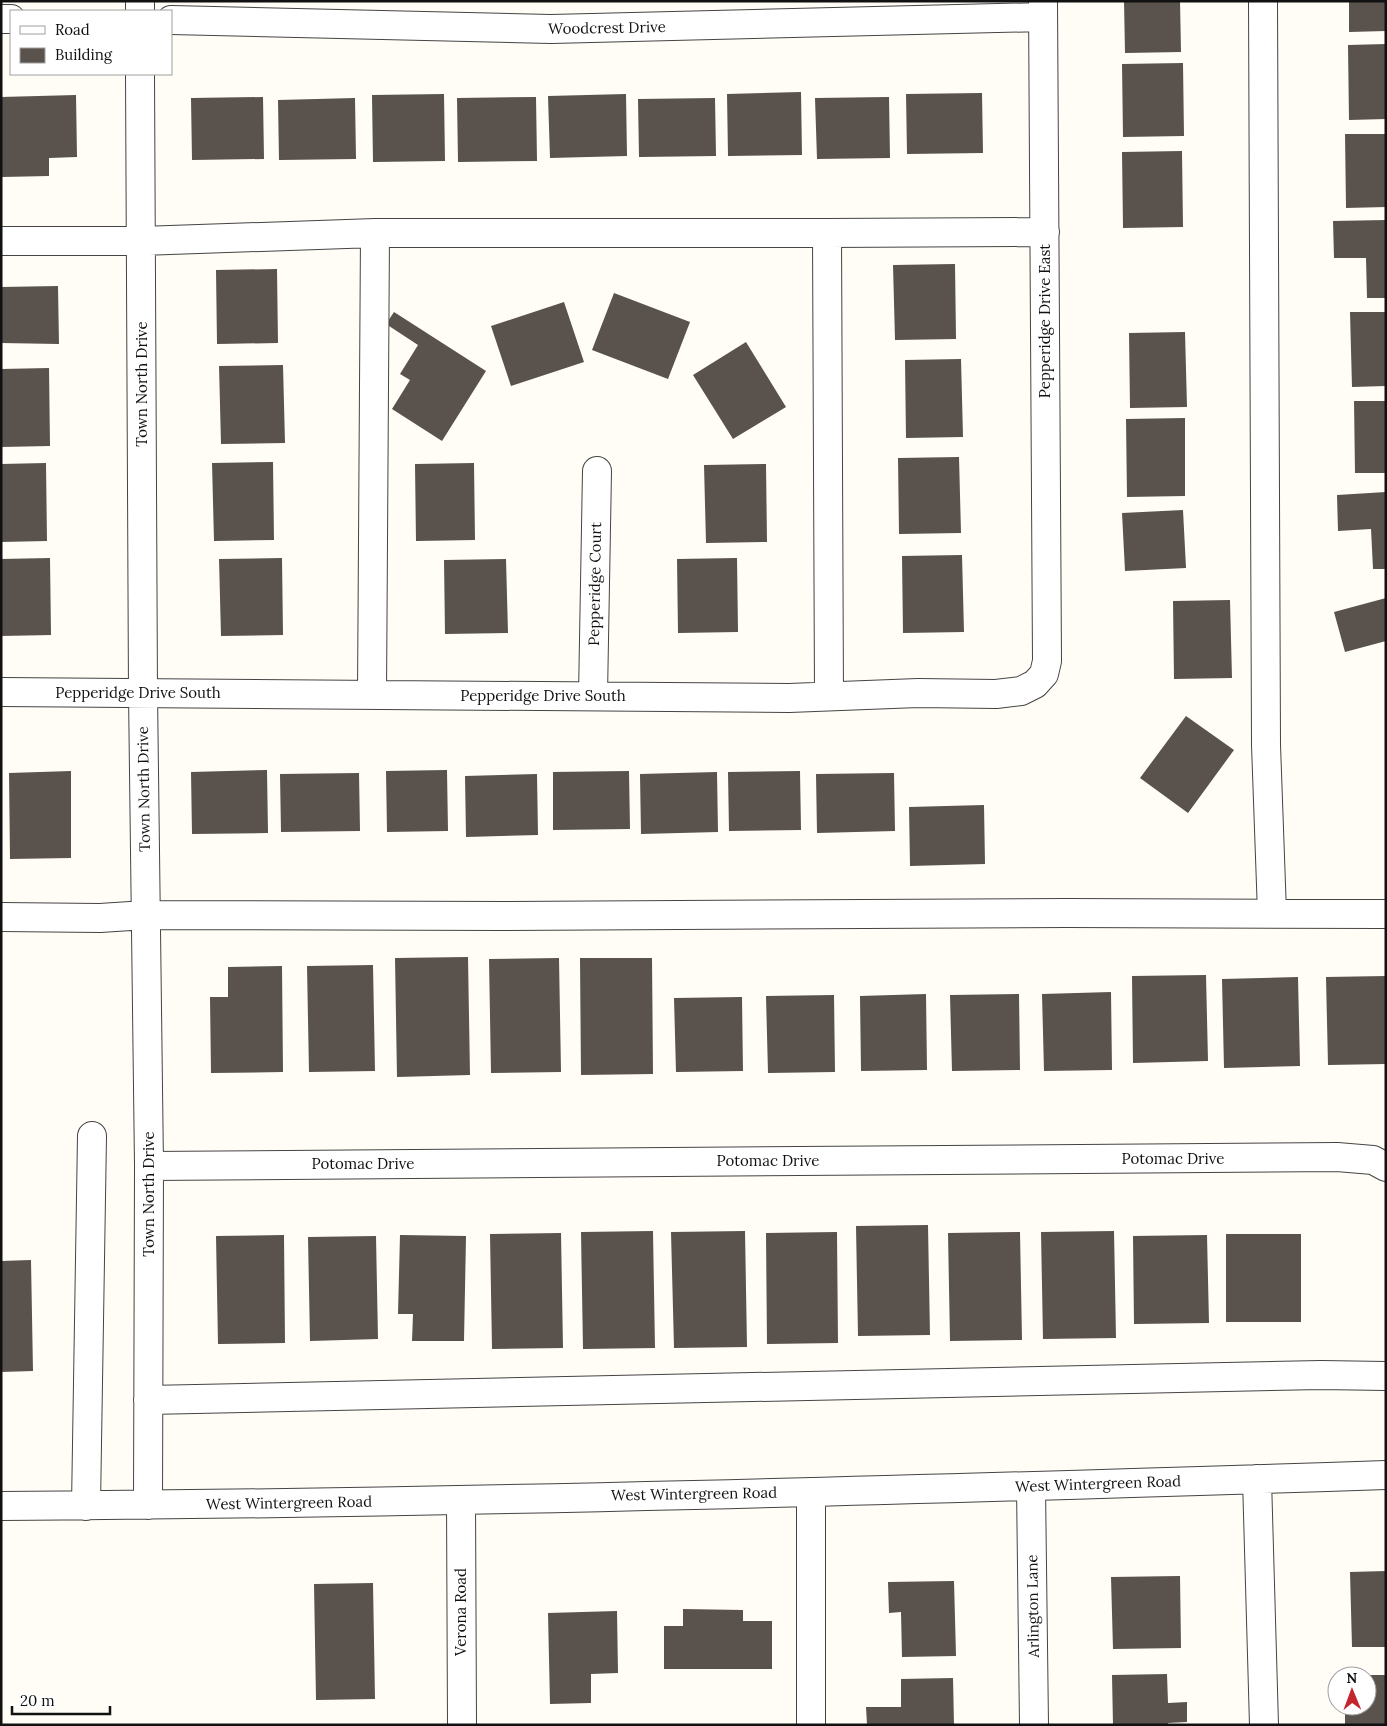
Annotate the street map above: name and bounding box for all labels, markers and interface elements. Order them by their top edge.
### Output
legend [10,10,172,75]
street label: Woodcrest Drive [548,17,666,38]
text: Road [55,20,90,39]
text: Building [55,45,113,64]
street label: Pepperidge Drive East [1035,244,1054,398]
street label: Town North Drive [132,321,151,447]
street label: Pepperidge Court [584,522,605,646]
street label: Pepperidge Drive South [55,683,221,702]
street label: Pepperidge Drive South [460,686,626,705]
street label: Town North Drive [133,726,154,852]
street label: Town North Drive [139,1131,158,1257]
street label: Potomac Drive [1122,1149,1224,1168]
street label: Potomac Drive [717,1151,819,1170]
street label: Potomac Drive [312,1154,414,1173]
street label: West Wintergreen Road [1015,1471,1181,1496]
street label: West Wintergreen Road [611,1483,777,1504]
street label: West Wintergreen Road [206,1492,372,1513]
street label: Arlington Lane [1022,1554,1043,1659]
street label: Verona Road [451,1568,470,1657]
north arrow [1327,1666,1377,1716]
text: N [1346,1669,1358,1687]
scale bar [12,1684,110,1716]
text: 20 m [20,1691,55,1710]

